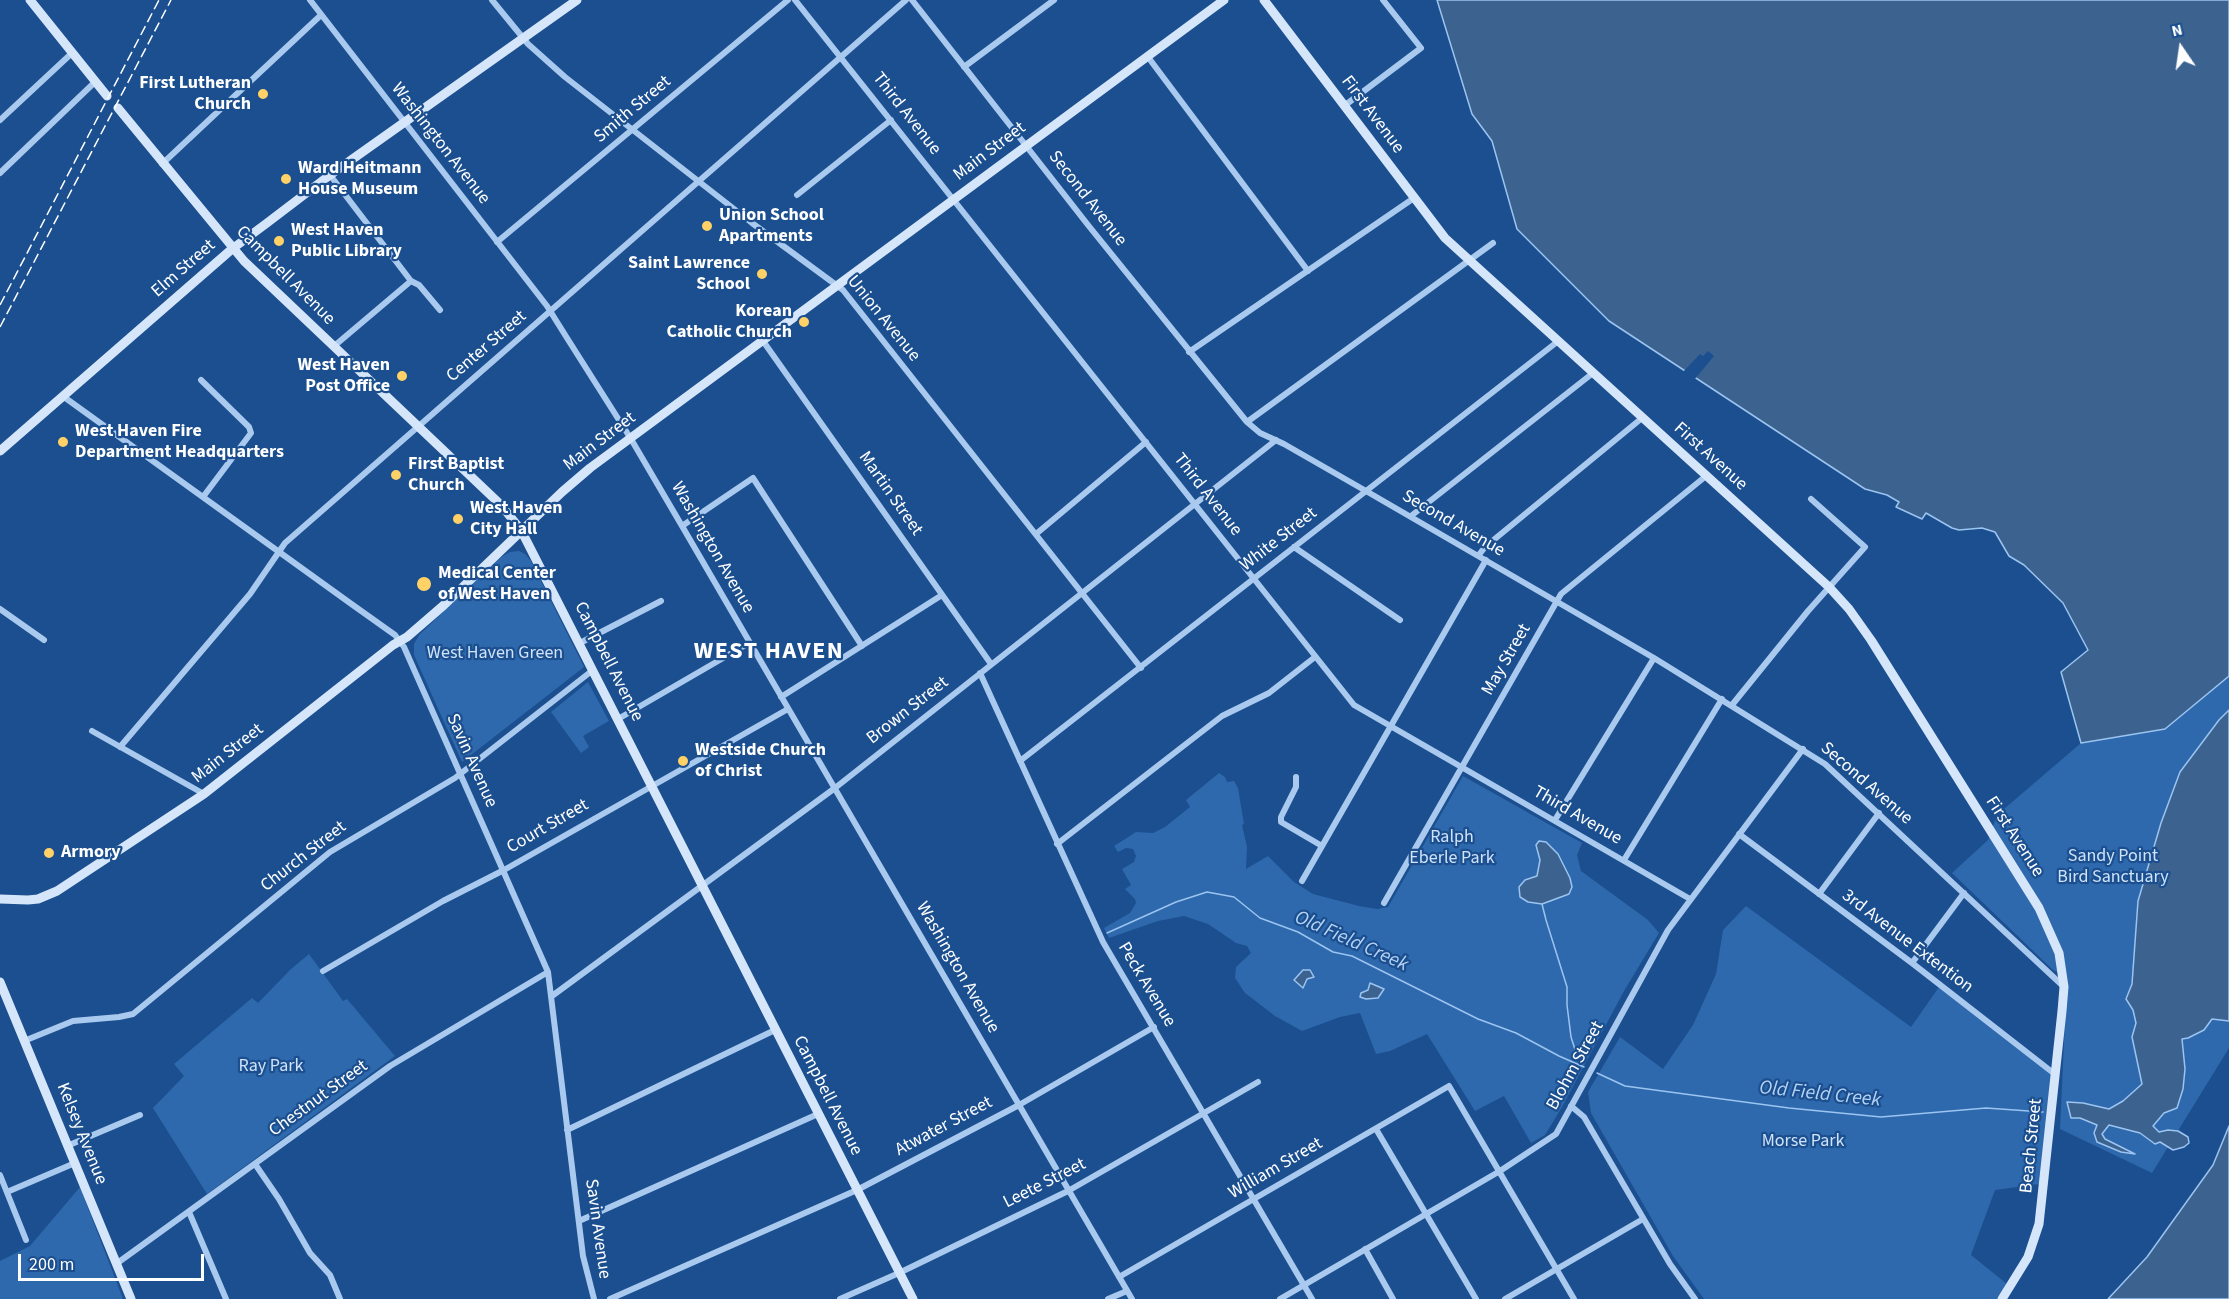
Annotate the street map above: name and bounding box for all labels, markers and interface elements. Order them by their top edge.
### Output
north arrow [2151,18,2211,78]
text: N [2169,19,2185,42]
street label: Third Avenue [867,68,945,160]
street label: Smith Street [590,72,676,148]
street label: First Avenue [1336,72,1408,158]
place label: First Lutheran Church [139,73,251,116]
street label: Washington Avenue [386,79,494,209]
marker: First Lutheran Church [256,87,270,101]
street label: Main Street [950,118,1030,186]
street label: Second Avenue [1043,147,1131,251]
place label: Ward Heitmann House Museum [298,158,422,201]
marker: Ward Heitmann House Museum [279,172,293,186]
place label: Union School Apartments [719,205,824,248]
marker: Union School Apartments [700,219,714,233]
place label: West Haven Public Library [291,220,402,262]
street label: Campbell Avenue [231,222,339,330]
marker: West Haven Public Library [272,234,286,248]
street label: Elm Street [148,235,220,303]
place label: Saint Lawrence School [628,253,750,296]
marker: Saint Lawrence School [755,267,769,281]
street label: Union Avenue [842,272,924,366]
place label: Korean Catholic Church [666,301,792,344]
street label: Center Street [443,306,531,388]
marker: Korean Catholic Church [797,315,811,329]
place label: West Haven Post Office [297,355,390,398]
marker: West Haven Post Office [395,369,409,383]
street label: Main Street [560,408,640,476]
street label: First Avenue [1669,418,1751,496]
place label: West Haven Fire Department Headquarters [75,421,284,464]
marker: West Haven Fire Department Headquarters [56,435,70,449]
street label: Martin Street [853,448,927,540]
street label: Third Avenue [1168,449,1246,541]
place label: First Baptist Church [408,454,504,496]
marker: First Baptist Church [389,468,403,482]
street label: Washington Avenue [666,478,758,618]
street label: Second Avenue [1398,486,1508,562]
place label: West Haven City Hall [470,498,563,540]
street label: White Street [1236,503,1322,577]
marker: West Haven City Hall [451,512,465,526]
place label: Medical Center of West Haven [438,563,556,606]
marker: Medical Center of West Haven [415,575,433,593]
street label: Campbell Avenue [569,599,647,725]
street label: May Street [1478,620,1536,700]
district label: WEST HAVEN [694,639,844,667]
park label: West Haven Green [427,643,563,665]
street label: Brown Street [863,672,953,750]
street label: Savin Avenue [441,711,501,811]
street label: Main Street [188,719,268,789]
street label: Second Avenue [1816,738,1916,830]
place label: Westside Church of Christ [695,740,826,783]
marker: Westside Church of Christ [676,754,690,768]
street label: Third Avenue [1529,782,1625,850]
street label: First Avenue [1980,793,2048,881]
street label: Court Street [503,795,593,859]
street label: Church Street [257,817,351,897]
park label: Ralph Eberle Park [1409,827,1495,870]
place label: Armory [61,842,121,864]
marker: Armory [42,846,56,860]
park label: Sandy Point Bird Sanctuary [2057,846,2169,888]
street label: 3rd Avenue Extention [1837,886,1977,998]
street label: Washington Avenue [911,898,1003,1038]
water label: Old Field Creek [1290,906,1412,978]
street label: Peck Avenue [1112,939,1180,1031]
street label: Blohm Street [1543,1018,1609,1114]
street label: Campbell Avenue [788,1033,866,1159]
park label: Ray Park [239,1056,303,1078]
street label: Chestnut Street [265,1056,373,1142]
water label: Old Field Creek [1758,1077,1882,1113]
street label: Kelsey Avenue [51,1080,111,1188]
street label: Atwater Street [892,1092,996,1162]
street label: Beach Street [2016,1098,2048,1194]
park label: Morse Park [1762,1131,1844,1153]
street label: William Street [1225,1133,1327,1205]
street label: Leete Street [1000,1154,1090,1214]
street label: Savin Avenue [579,1178,615,1280]
scale bar [21,1242,207,1280]
text: 200 m [29,1252,74,1277]

